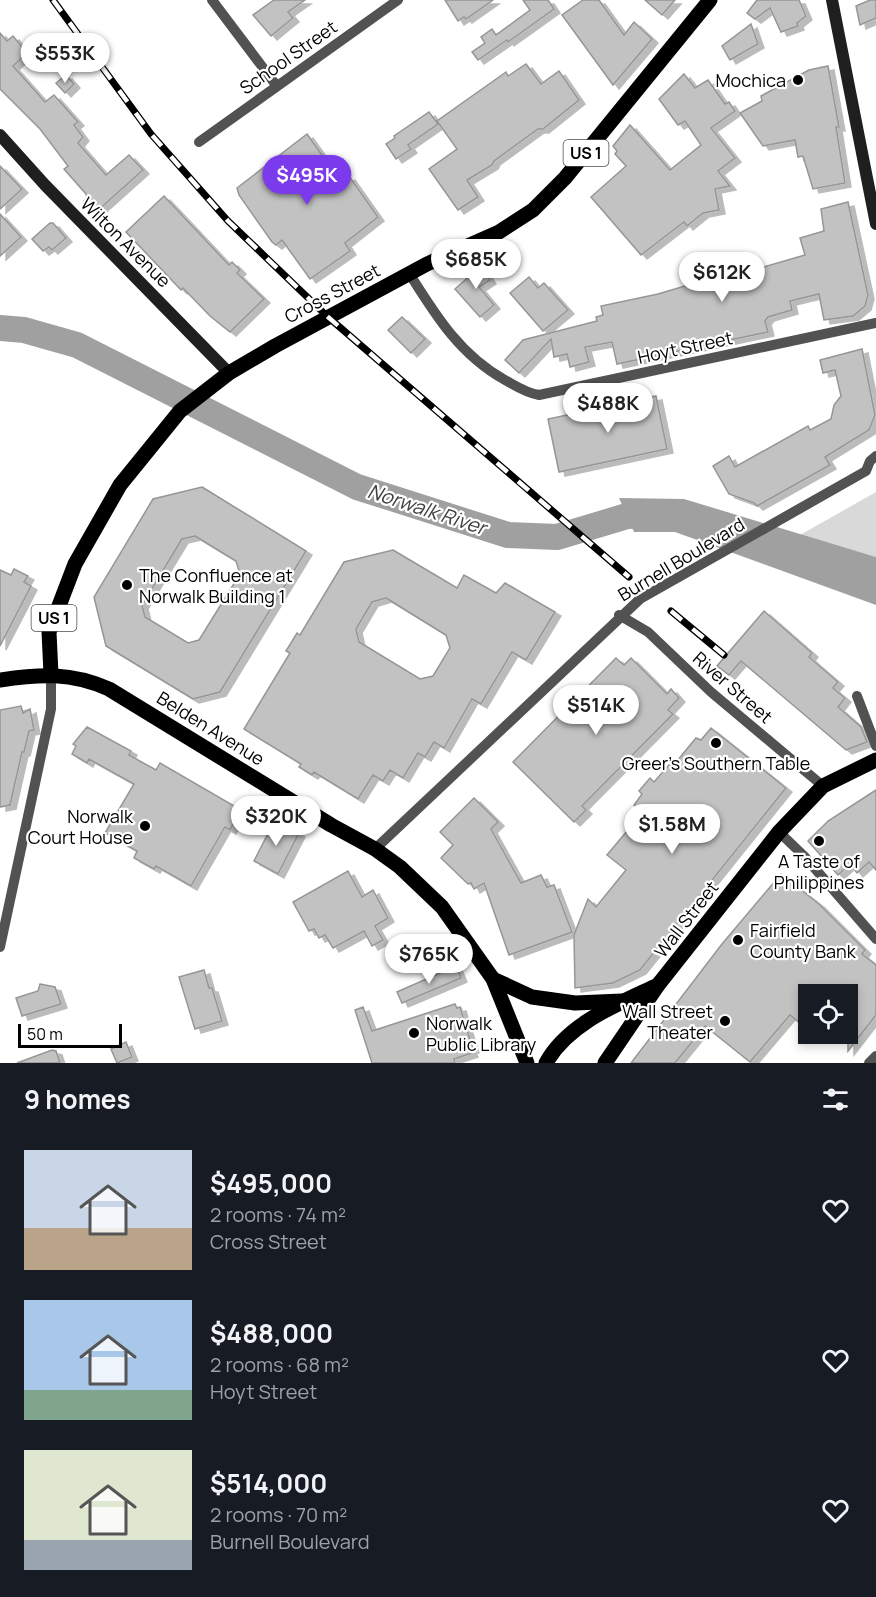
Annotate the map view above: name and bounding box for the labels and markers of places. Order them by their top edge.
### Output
pin: $553K [23,33,107,84]
place label: Mochica [715,68,786,92]
marker: Mochica [791,73,805,87]
pin: $495K [265,155,349,206]
pin: $685K [434,239,518,290]
pin: $612K [680,252,764,303]
pin: $488K [566,383,650,434]
place label: The Confluence at Norwalk Building 1 [139,563,293,608]
marker: The Confluence at Norwalk Building 1 [120,578,134,592]
pin: $514K [554,685,638,736]
marker: Greer’s Southern Table [709,736,723,750]
place label: Greer’s Southern Table [622,751,810,775]
pin: $320K [234,796,318,847]
place label: Norwalk Court House [28,804,134,849]
pin: $1.58M [623,804,721,855]
marker: Norwalk Court House [138,819,152,833]
marker: A Taste of Philippines [812,834,826,848]
place label: A Taste of Philippines [774,849,864,894]
place label: Fairfield County Bank [750,918,857,963]
marker: Fairfield County Bank [731,933,745,947]
pin: $765K [387,934,471,985]
place label: Wall Street Theater [622,999,713,1044]
place label: Norwalk Public Library [426,1011,537,1056]
marker: Wall Street Theater [718,1014,732,1028]
marker: Norwalk Public Library [407,1026,421,1040]

